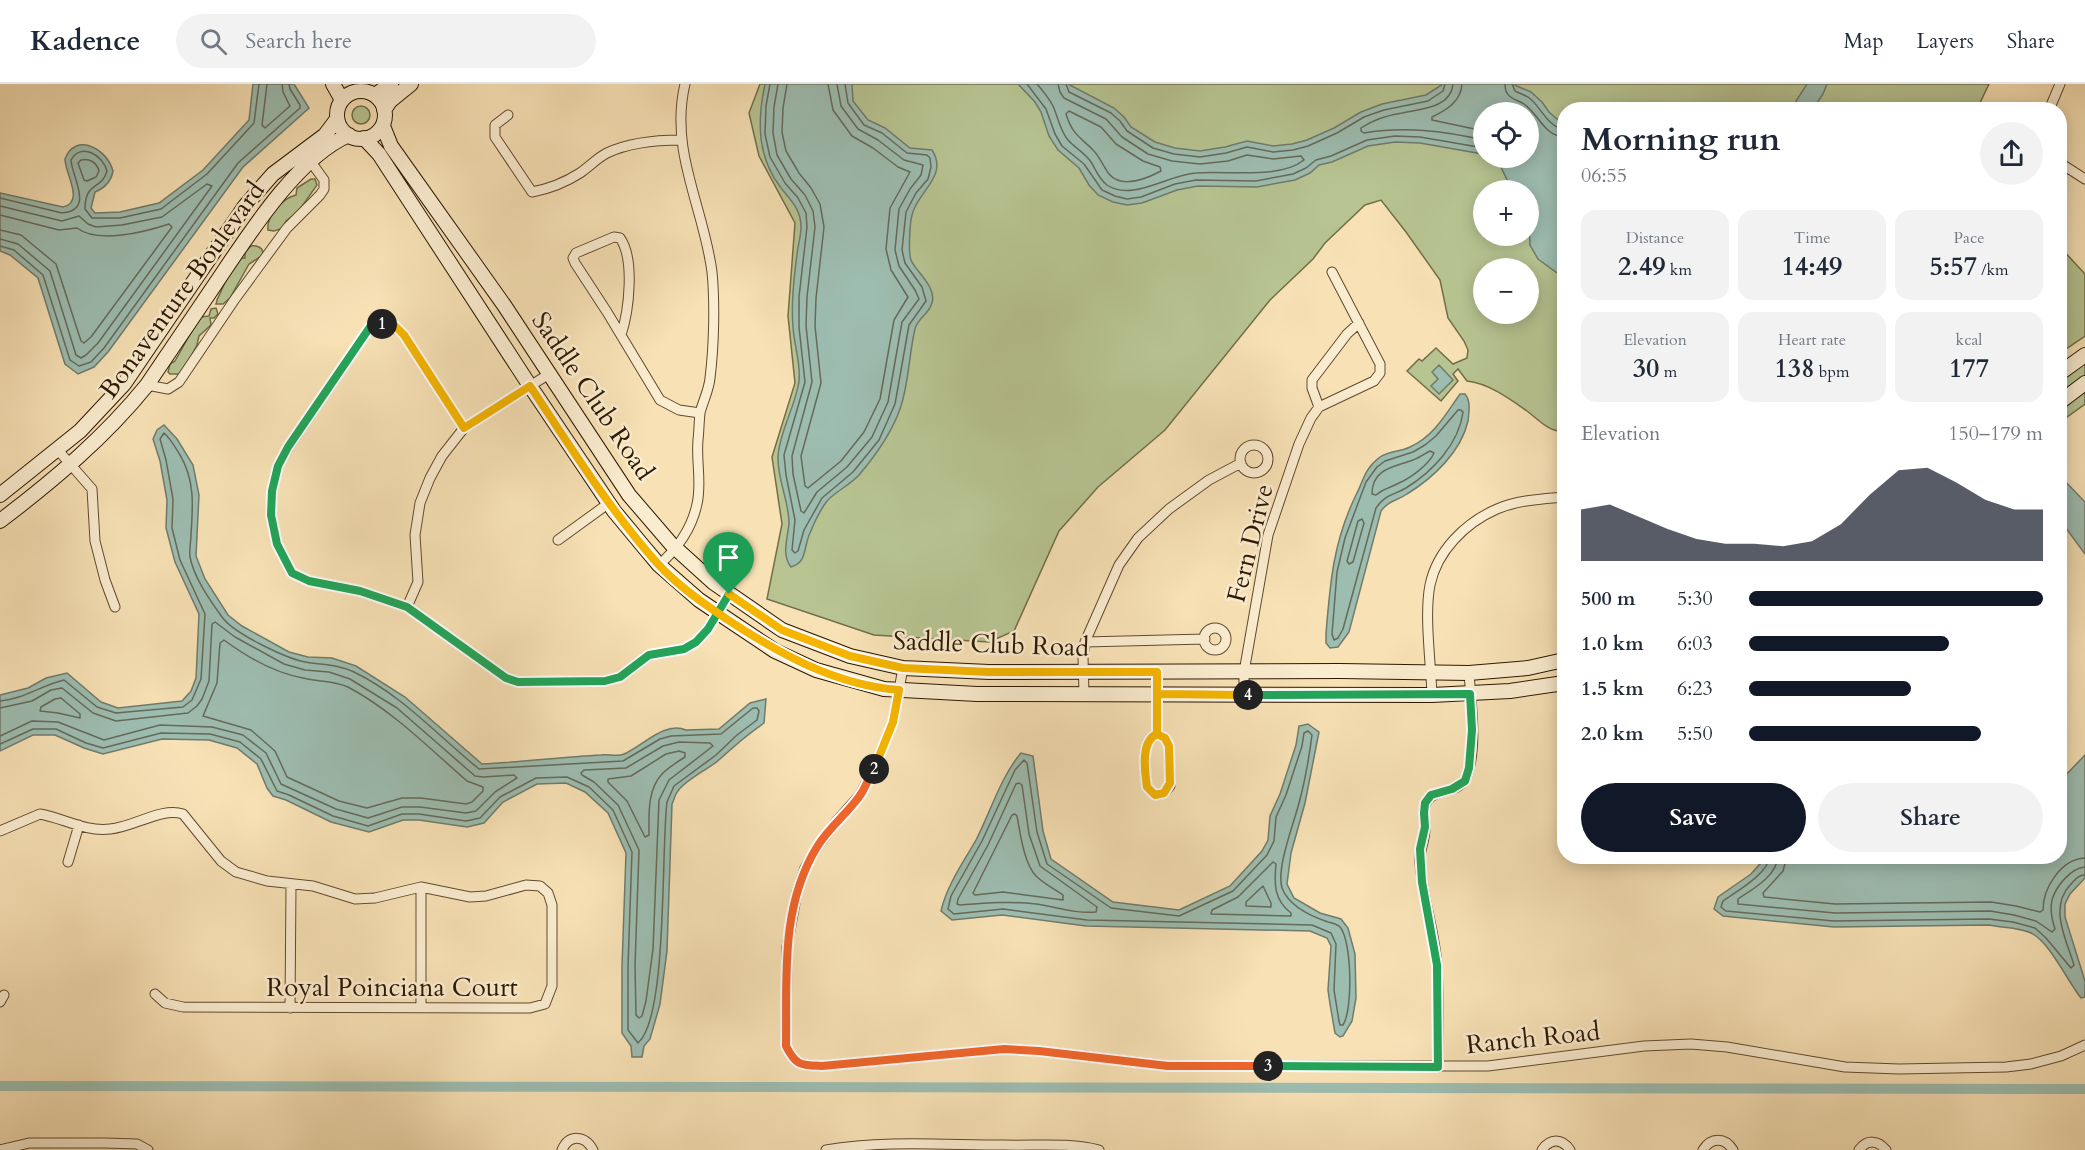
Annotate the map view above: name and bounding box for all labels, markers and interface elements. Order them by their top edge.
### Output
search box [176,14,596,68]
text: Kadence [30,22,140,60]
icon: search [197,25,230,58]
text: Search here [245,26,352,56]
text: Map [1844,27,1884,56]
text: Layers [1917,27,1974,56]
text: Share [2007,27,2055,56]
map controls [1473,102,1539,324]
button: locate [1473,102,1539,168]
text: Morning run [1581,117,1781,162]
button: share [1980,122,2043,185]
text: 06:55 [1581,162,1627,189]
street label: Bonaventure Boulevard [91,174,273,406]
button: + [1473,180,1539,246]
text: Distance [1626,227,1684,249]
text: Time [1793,227,1831,249]
text: Pace [1954,227,1984,249]
text: 2.49 [1618,249,1666,284]
text: 14:49 [1782,249,1842,284]
text: 5:57 [1929,249,1977,284]
button: − [1473,258,1539,324]
text: km [1666,259,1692,281]
text: /km [1977,259,2009,281]
street label: Saddle Club Road [524,305,662,487]
pin: 1 [367,309,397,339]
text: 1 [378,313,386,335]
text: Elevation [1623,329,1687,351]
text: Heart rate [1778,329,1846,351]
text: kcal [1956,329,1982,351]
text: 30 [1633,351,1659,386]
text: 138 [1775,351,1815,386]
text: 177 [1949,351,1989,386]
text: m [1659,361,1677,383]
text: bpm [1815,361,1849,383]
text: Elevation [1581,420,1660,447]
text: 150–179 m [1948,420,2043,447]
street label: Fern Drive [1218,480,1282,606]
pin [703,532,754,594]
icon: arrive [712,541,745,574]
text: 500 m [1581,585,1636,612]
text: 5:30 [1677,585,1713,612]
street label: Saddle Club Road [892,623,1090,665]
text: 1.0 km [1581,630,1644,657]
text: 6:03 [1677,630,1713,657]
text: 1.5 km [1581,675,1644,702]
text: 6:23 [1677,675,1713,702]
pin: 4 [1233,680,1263,710]
text: 4 [1244,684,1252,706]
text: 2.0 km [1581,720,1644,747]
text: 5:50 [1677,720,1713,747]
pin: 2 [859,754,889,784]
text: 2 [870,758,878,780]
button: Save [1581,783,1806,852]
button: Share [1818,783,2043,852]
street label: Royal Poinciana Court [266,970,518,1005]
street label: Ranch Road [1464,1014,1602,1062]
pin: 3 [1253,1051,1283,1081]
text: 3 [1264,1055,1272,1077]

